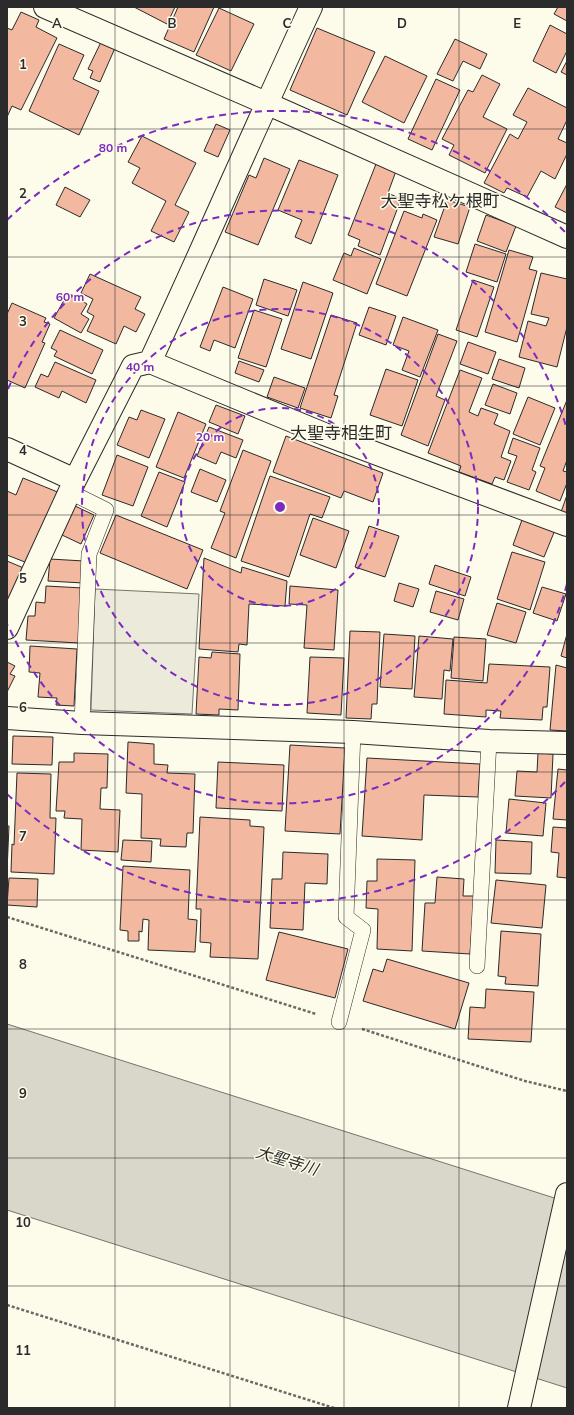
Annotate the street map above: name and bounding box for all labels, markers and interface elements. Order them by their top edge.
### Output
text: A [52,15,62,31]
text: B [168,15,177,31]
text: C [283,15,292,31]
text: D [397,15,407,31]
text: E [513,15,521,31]
text: 1 [19,56,27,72]
text: 80 m [99,140,127,155]
text: 2 [19,185,27,201]
district label: 大聖寺松ケ根町 [381,190,500,211]
text: 60 m [56,289,84,304]
text: 3 [19,313,27,329]
text: 40 m [126,359,154,374]
district label: 大聖寺相生町 [290,422,392,443]
text: 20 m [196,429,224,444]
text: 4 [19,442,27,458]
centre of rings [273,500,287,514]
text: 5 [19,570,27,586]
text: 6 [19,699,27,715]
text: 7 [19,828,27,844]
text: 8 [19,956,27,972]
text: 9 [19,1085,27,1101]
water label: 大聖寺川 [253,1141,322,1180]
text: 10 [15,1214,31,1230]
text: 11 [15,1342,31,1358]

